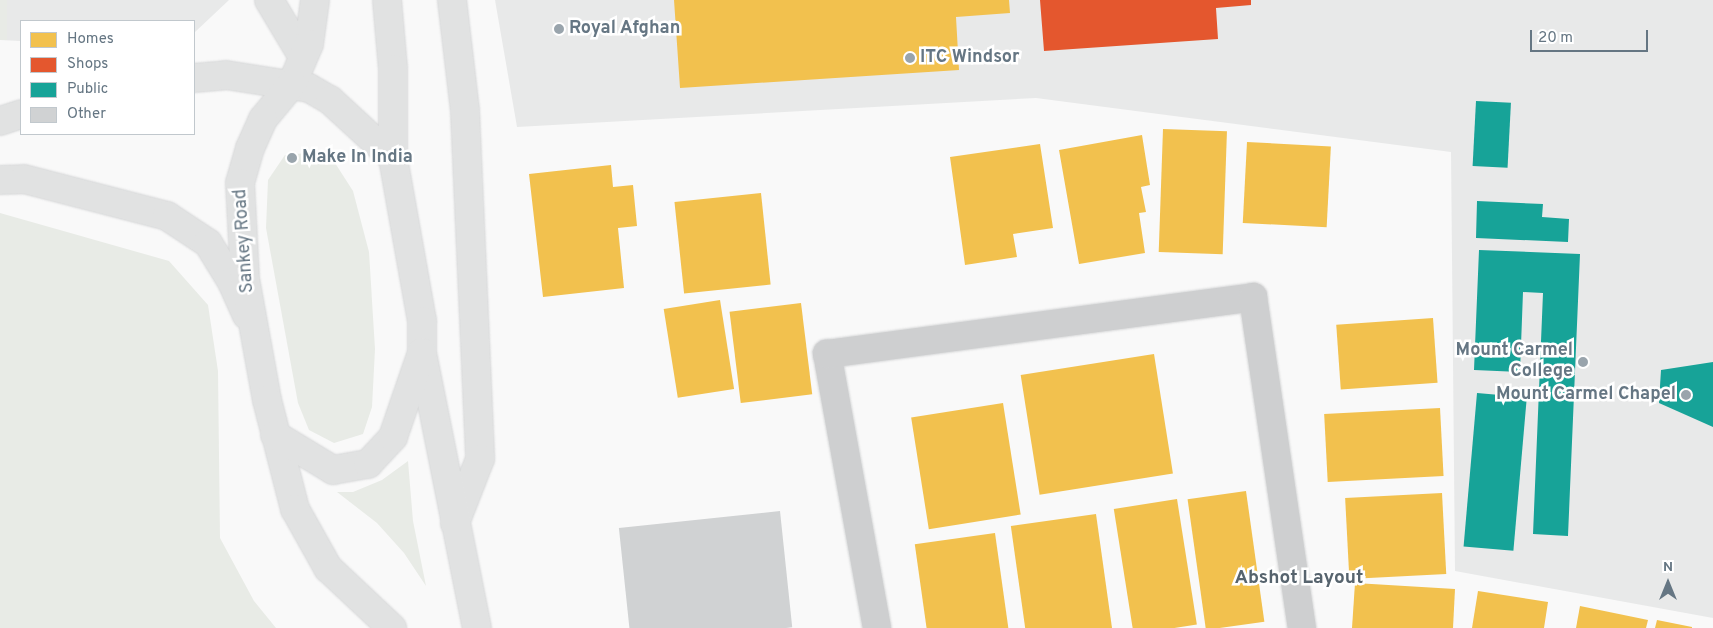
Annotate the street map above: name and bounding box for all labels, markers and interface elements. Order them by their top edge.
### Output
place label: Royal Afghan [569,18,681,40]
legend [20,20,195,135]
scale bar [1533,20,1650,52]
marker: Royal Afghan [553,23,565,35]
text: 20 m [1538,29,1573,48]
text: Homes [67,30,114,49]
place label: ITC Windsor [920,47,1019,69]
marker: ITC Windsor [904,52,916,64]
text: Shops [67,55,108,74]
text: Public [67,80,108,99]
text: Other [67,105,106,124]
place label: Make In India [302,147,413,169]
marker: Make In India [286,152,298,164]
street label: Sankey Road [231,188,259,294]
place label: Mount Carmel College [1456,341,1573,384]
marker: Mount Carmel College [1577,356,1589,368]
place label: Mount Carmel Chapel [1496,384,1676,406]
marker: Mount Carmel Chapel [1680,389,1692,401]
north arrow [1643,558,1693,608]
text: N [1663,559,1673,576]
district label: Abshot Layout [1234,568,1364,590]

